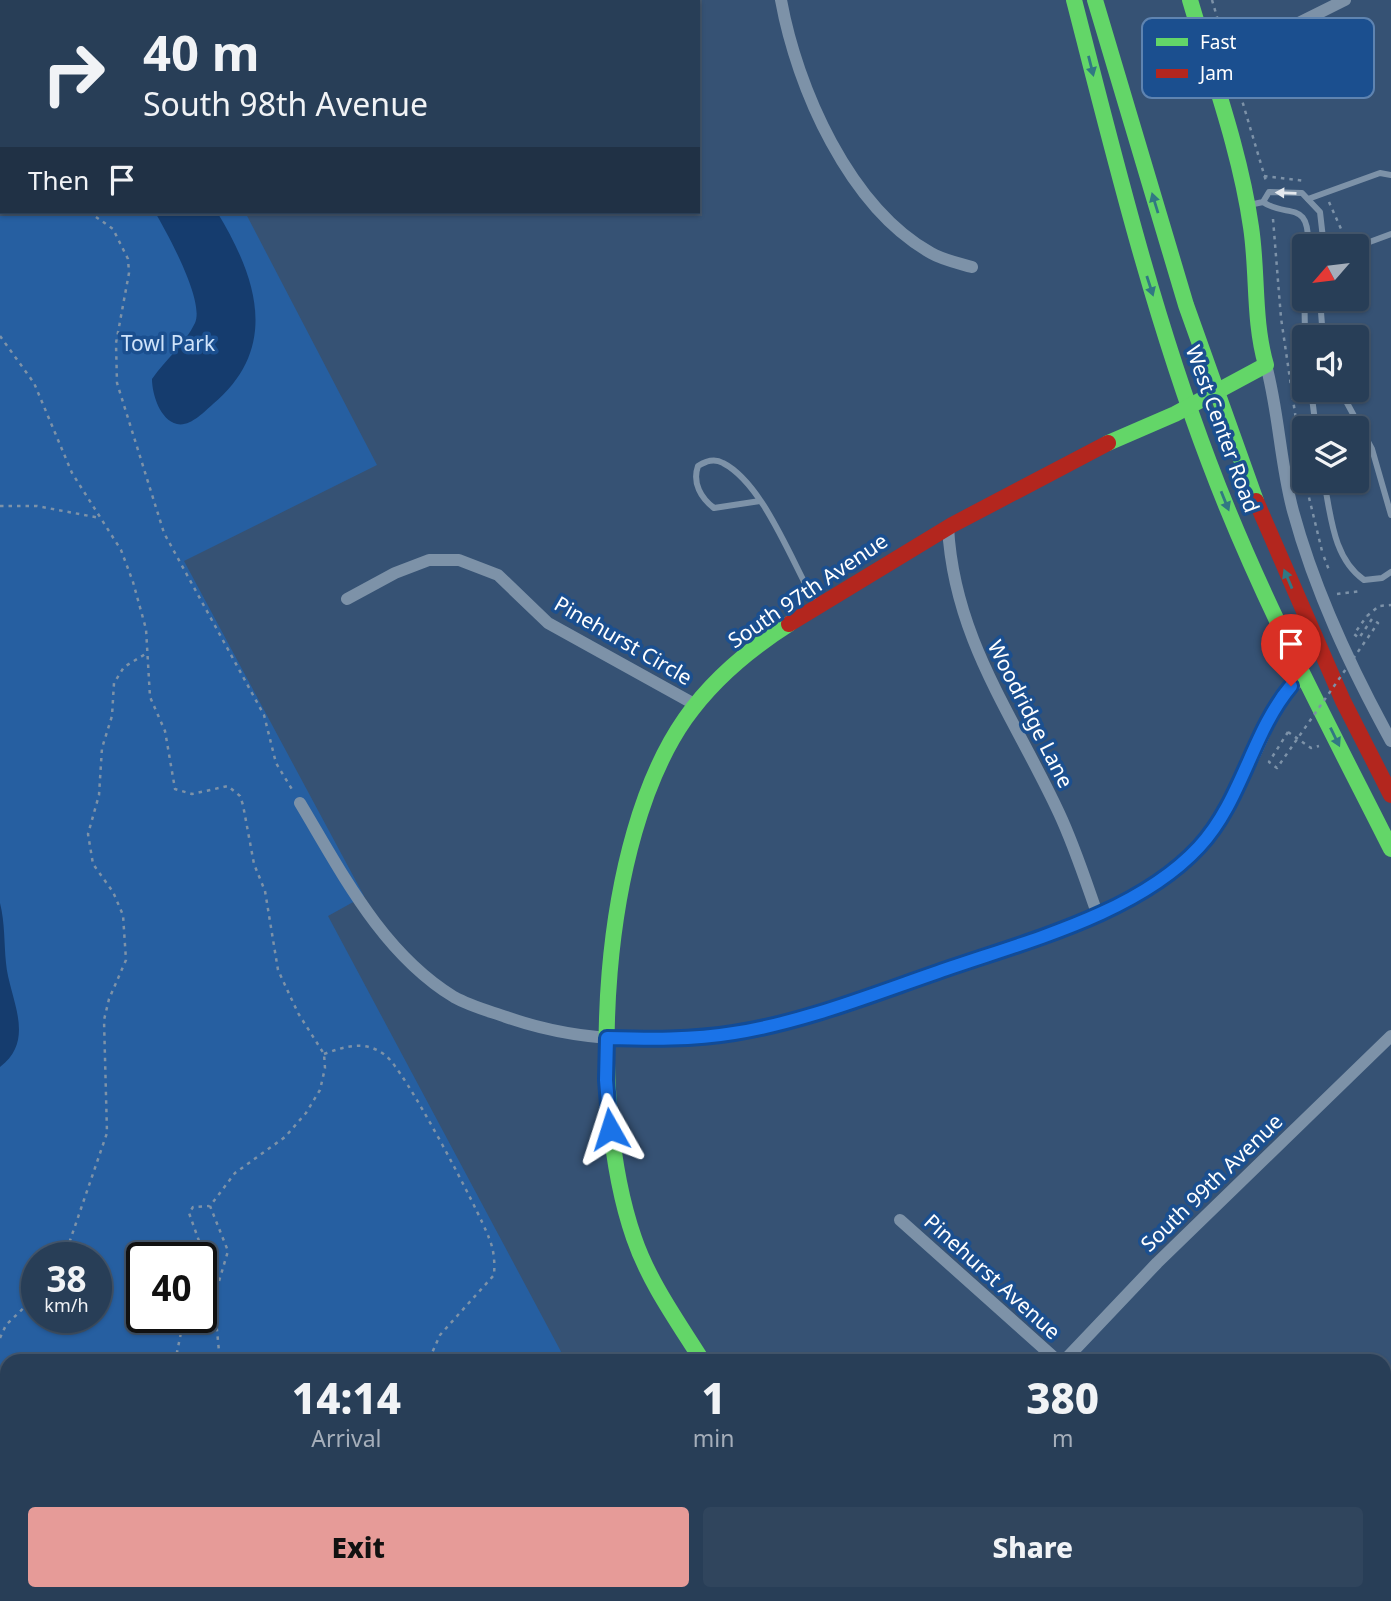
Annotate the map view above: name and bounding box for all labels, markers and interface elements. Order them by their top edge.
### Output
legend [1142,18,1374,98]
text: 40 m [143,19,260,85]
icon: right [28,28,119,119]
text: Fast [1200,29,1237,55]
one-way arrow [1086,55,1097,77]
text: Jam [1198,60,1234,86]
text: South 98th Avenue [143,82,428,125]
icon: arrive [103,161,141,199]
text: Then [28,162,89,198]
one-way arrow [1275,187,1297,198]
one-way arrow [1150,192,1160,213]
north arrow [1292,234,1368,312]
map controls [1292,234,1369,493]
one-way arrow [1145,275,1155,296]
button: sound [1292,325,1369,402]
park label: Towl Park [121,329,216,357]
street label: West Center Road [1180,341,1266,516]
button: layers [1292,416,1369,493]
one-way arrow [1219,490,1230,511]
street label: South 97th Avenue [722,526,893,654]
one-way arrow [1282,569,1294,589]
street label: Pinehurst Circle [549,589,698,691]
pin [1261,614,1321,686]
icon: arrive [1272,625,1310,663]
street label: Woodridge Lane [982,635,1080,792]
one-way arrow [1330,727,1341,747]
position arrow [573,1092,647,1166]
street label: South 99th Avenue [1134,1107,1288,1257]
street label: Pinehurst Avenue [918,1208,1067,1345]
speed limit sign: 40 [126,1242,217,1333]
text: 38 [46,1255,87,1302]
text: km/h [44,1293,89,1317]
text: 14:14 [292,1369,401,1426]
text: 1 [701,1369,726,1426]
text: 380 [1026,1369,1099,1426]
text: Arrival [311,1422,381,1454]
text: min [693,1422,734,1454]
text: m [1052,1422,1073,1454]
button: Exit [28,1507,689,1587]
button: Share [703,1507,1363,1587]

